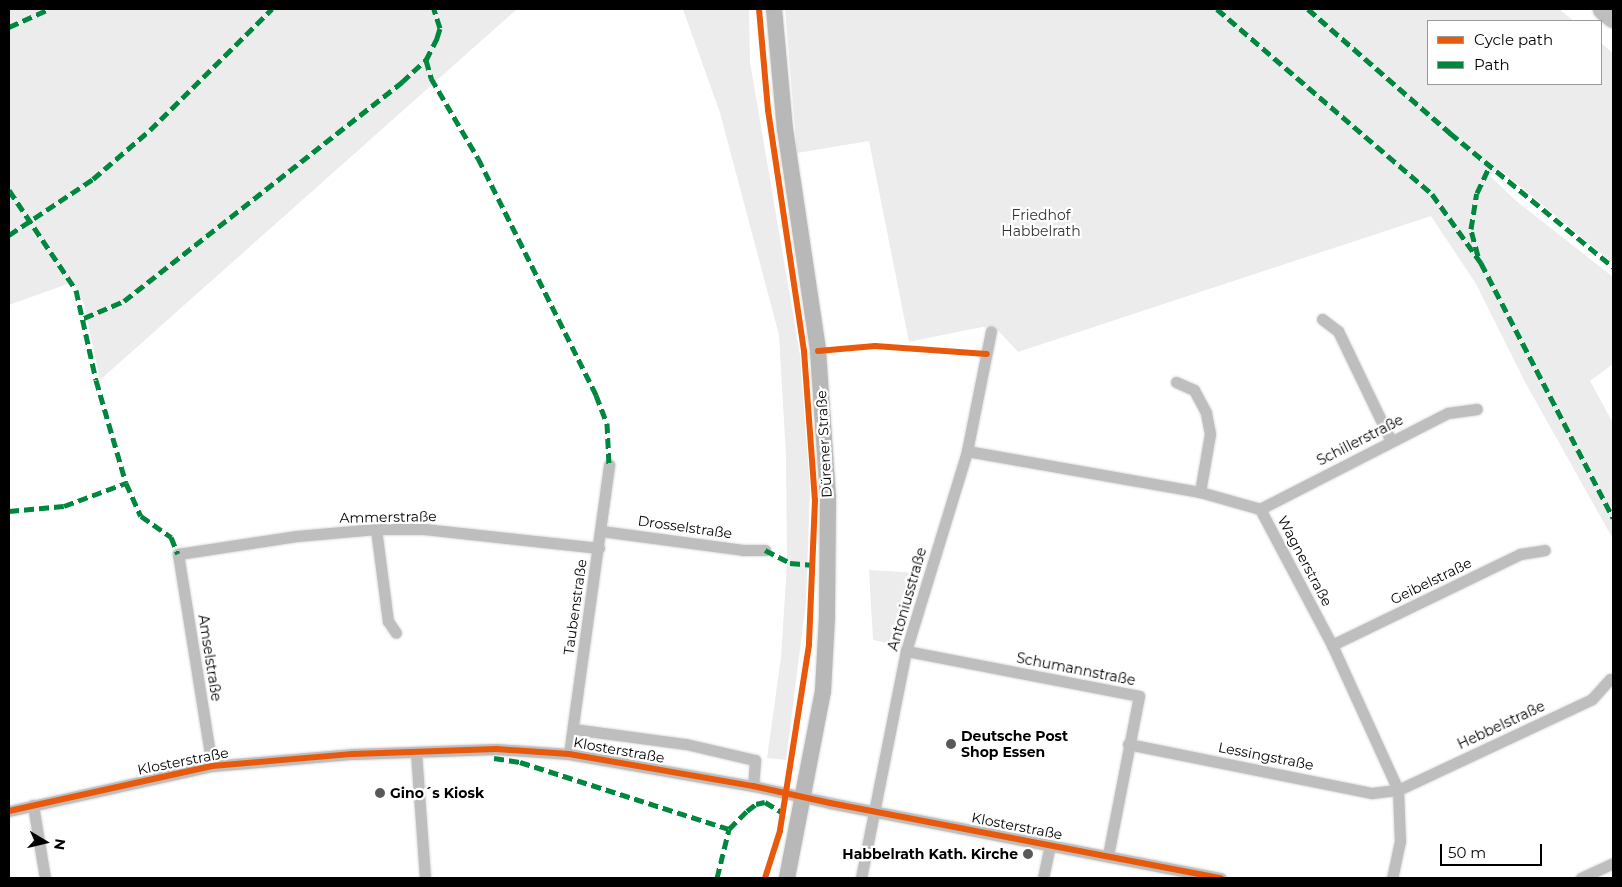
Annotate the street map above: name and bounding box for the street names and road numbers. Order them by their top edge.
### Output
street label: Dürener Straße [813,390,835,498]
street label: Schillerstraße [1314,411,1406,469]
street label: Ammerstraße [339,508,437,526]
street label: Drosselstraße [637,512,733,542]
street label: Wagnerstraße [1274,513,1336,609]
street label: Antoniusstraße [884,545,930,653]
street label: Geibelstraße [1388,554,1474,608]
street label: Taubenstraße [560,558,590,656]
street label: Amselstraße [195,613,225,703]
street label: Schumannstraße [1015,649,1137,689]
street label: Hebbelstraße [1455,697,1547,753]
street label: Klosterstraße [572,734,666,766]
street label: Lessingstraße [1217,739,1315,773]
street label: Klosterstraße [136,744,230,778]
street label: Klosterstraße [970,809,1064,843]

